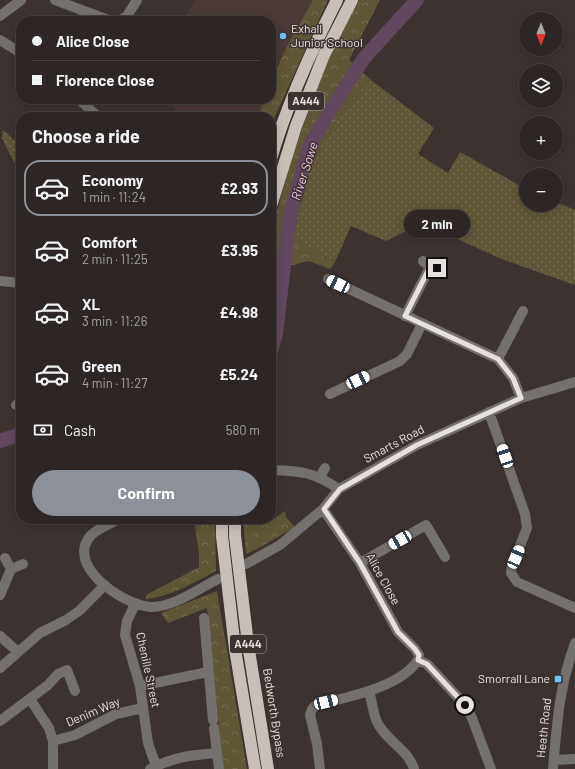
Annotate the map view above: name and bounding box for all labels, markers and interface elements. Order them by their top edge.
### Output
north arrow [519,12,563,56]
map controls [519,12,563,212]
place label: Exhall Junior School [291,21,363,49]
marker: Exhall Junior School [278,31,288,41]
text: Alice Close [56,32,130,50]
button: layers [519,64,563,108]
text: Florence Close [56,71,154,89]
road number: A444 [288,92,324,110]
button: + [519,116,563,160]
text: Choose a ride [32,125,140,147]
water label: River Sowe [287,140,321,202]
button: − [519,168,563,212]
icon: car [34,170,70,206]
text: Economy [82,171,143,189]
text: £2.93 [220,179,258,197]
text: 1 min · 11:24 [82,189,146,205]
callout: 2 min [404,210,470,238]
text: 2 min [421,216,453,232]
icon: car [34,232,70,268]
text: Comfort [82,233,137,251]
text: £3.95 [221,241,258,259]
text: 2 min · 11:25 [82,251,148,267]
route end [428,259,446,277]
car [325,273,351,295]
icon: car [34,294,70,330]
text: XL [82,295,100,313]
text: £4.98 [220,303,258,321]
text: 3 min · 11:26 [82,313,148,329]
icon: car [34,356,70,392]
text: Green [82,357,121,375]
text: £5.24 [219,365,258,383]
car [345,369,371,391]
text: 4 min · 11:27 [82,375,147,391]
icon: cash [32,419,54,441]
text: Cash [64,421,96,439]
street label: Smarts Road [361,421,426,465]
text: 580 m [226,422,260,438]
car [495,443,515,469]
button: Confirm [32,470,260,516]
car [387,529,413,551]
car [506,544,526,570]
street label: Alice Close [364,550,404,607]
street label: Chenille Street [134,631,164,709]
road number: A444 [230,635,266,653]
street label: Bedworth Bypass [261,667,289,759]
place label: Smorrall Lane [478,671,550,685]
marker: Smorrall Lane [553,674,563,684]
street label: Denim Way [64,693,122,729]
car [313,693,339,711]
route start [456,696,474,714]
street label: Heath Road [533,697,553,758]

